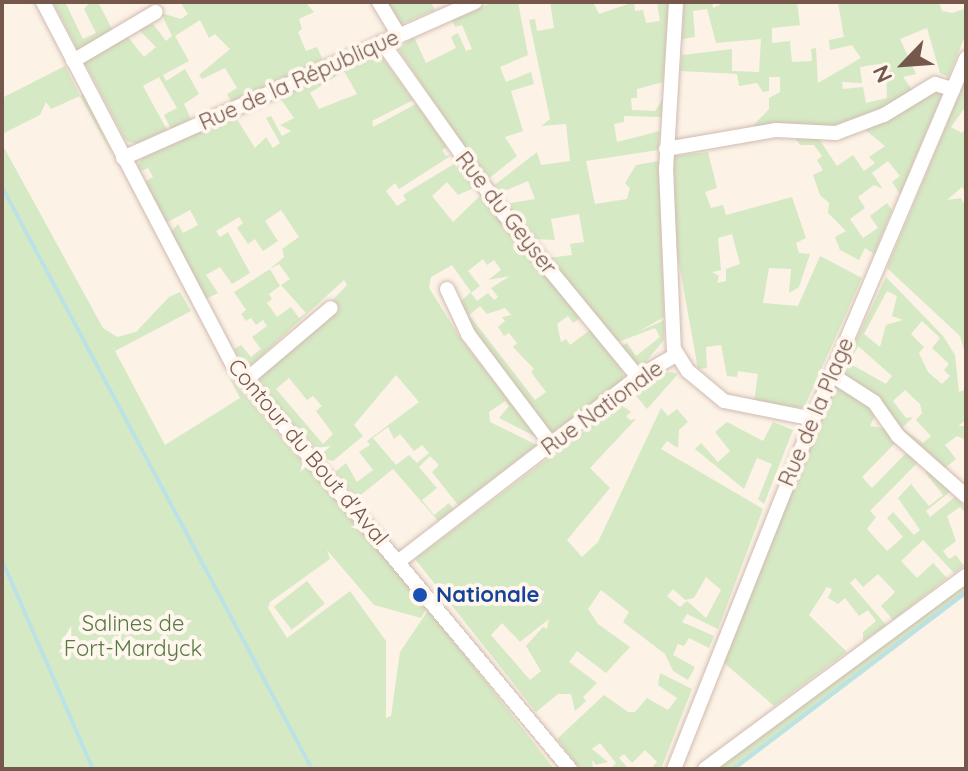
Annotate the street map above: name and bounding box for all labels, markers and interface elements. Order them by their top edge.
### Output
street label: Rue de la République [195,24,403,136]
north arrow [864,24,944,104]
text: N [866,61,898,87]
street label: Rue du Geyser [450,146,562,280]
street label: Rue de la Plage [773,334,859,490]
street label: Contour du Bout d'Aval [222,354,394,550]
street label: Rue Nationale [536,355,668,461]
place label: Nationale [436,582,540,608]
marker: Nationale [411,586,429,604]
park label: Salines de Fort-Mardyck [64,610,202,662]

